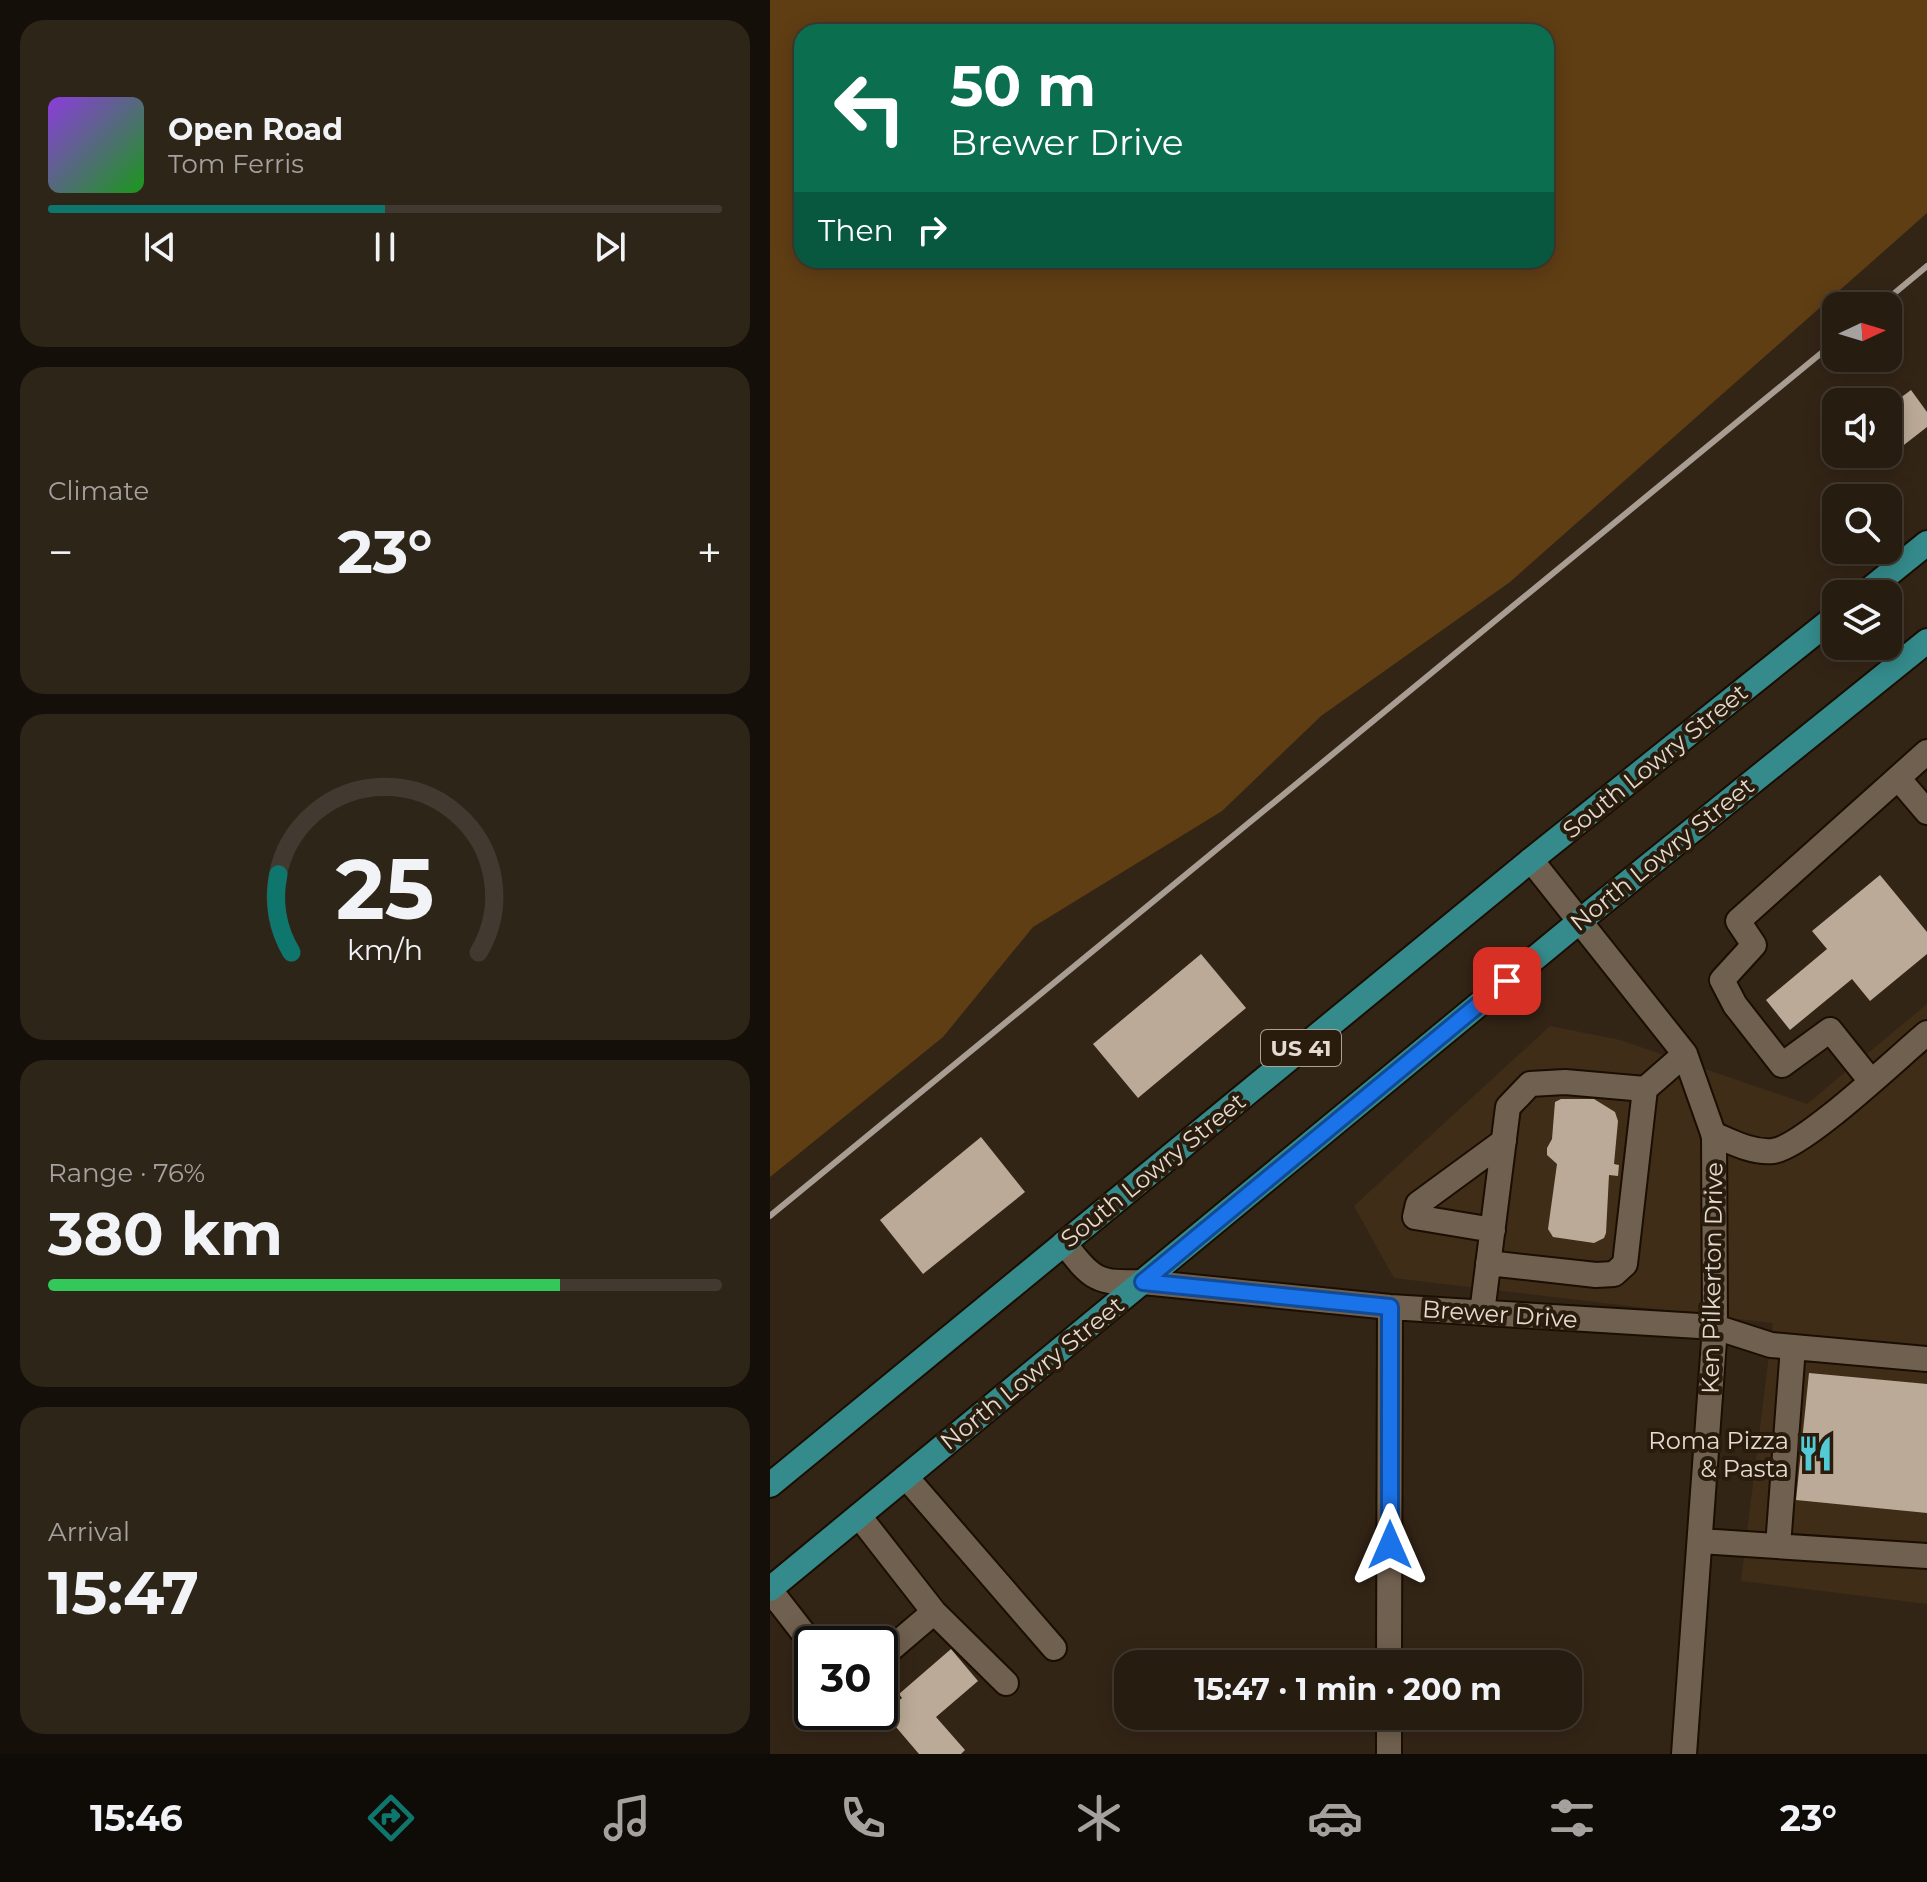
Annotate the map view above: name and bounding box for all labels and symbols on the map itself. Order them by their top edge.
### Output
north arrow [1822,292,1902,372]
street label: South Lowry Street [1557,677,1753,844]
street label: North Lowry Street [1564,771,1760,937]
pin [1473,947,1541,1015]
road number: US 41 [1261,1030,1341,1066]
street label: South Lowry Street [1055,1086,1251,1253]
street label: Ken Pilkerton Drive [1695,1162,1729,1394]
street label: North Lowry Street [934,1290,1130,1456]
street label: Brewer Drive [1421,1294,1579,1334]
place label: Roma Pizza & Pasta [1648,1426,1789,1483]
restaurant icon: Roma Pizza & Pasta [1796,1435,1834,1473]
position arrow [1348,1503,1432,1587]
speed limit sign: 30 [794,1626,898,1730]

